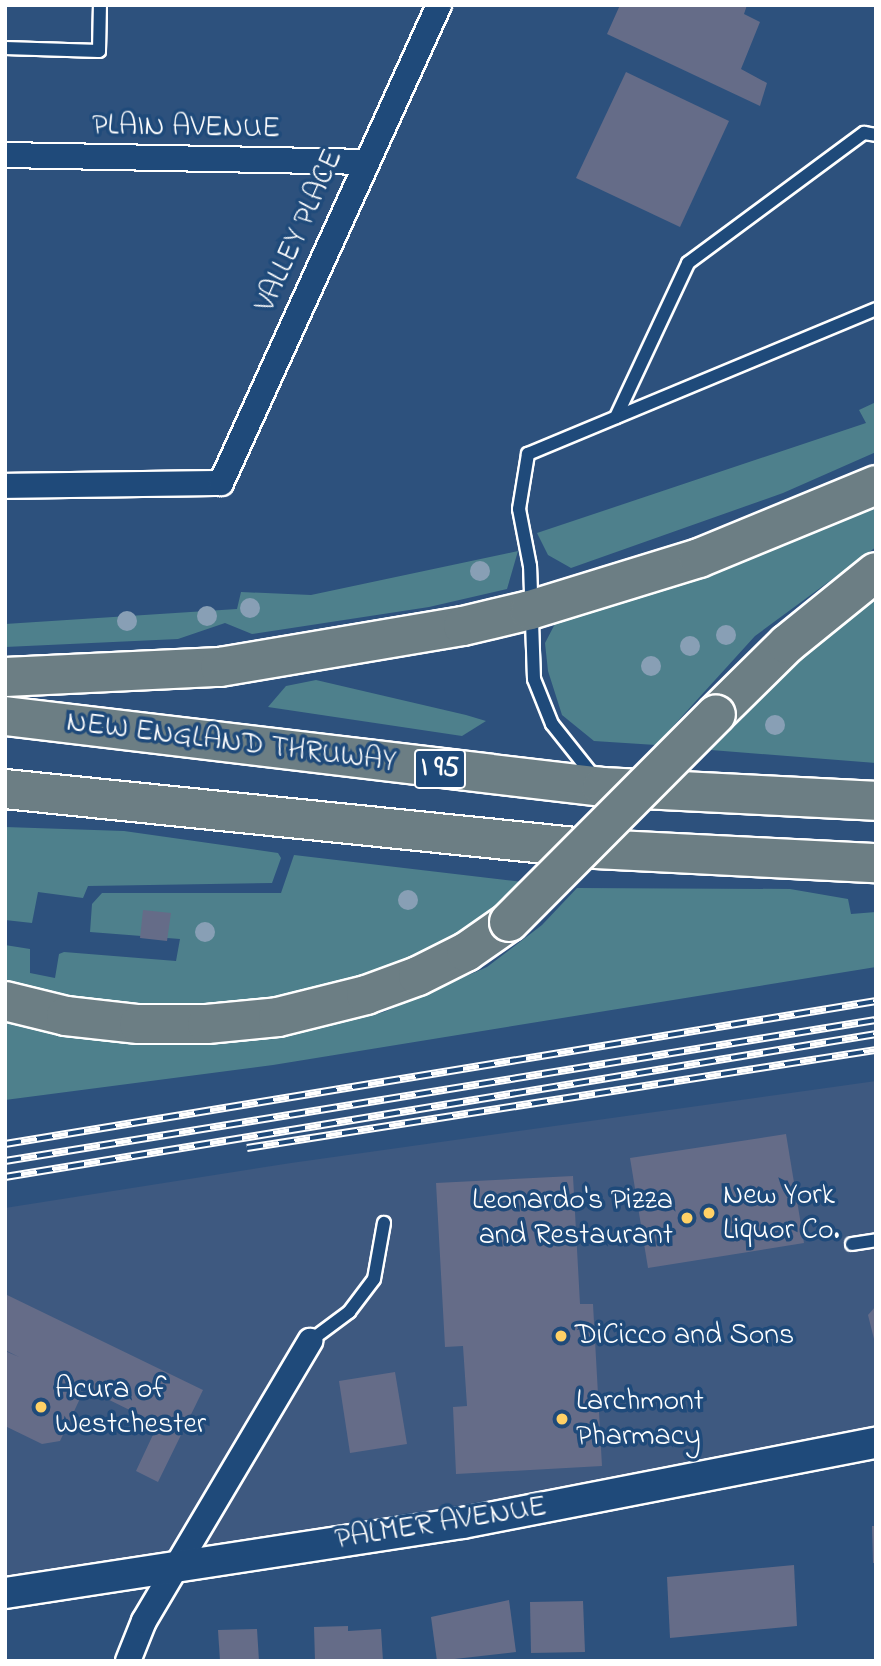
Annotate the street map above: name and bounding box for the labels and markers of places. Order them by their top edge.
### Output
place label: New York Liquor Co. [723,1178,840,1248]
place label: Leonardo's Pizza and Restaurant [472,1183,673,1254]
marker: New York Liquor Co. [701,1205,717,1221]
marker: Leonardo's Pizza and Restaurant [679,1210,695,1226]
place label: DiCicco and Sons [575,1318,794,1354]
marker: DiCicco and Sons [553,1328,569,1344]
place label: Acura of Westchester [55,1372,206,1442]
place label: Larchmont Pharmacy [576,1384,704,1454]
marker: Acura of Westchester [33,1399,49,1415]
marker: Larchmont Pharmacy [554,1411,570,1427]

